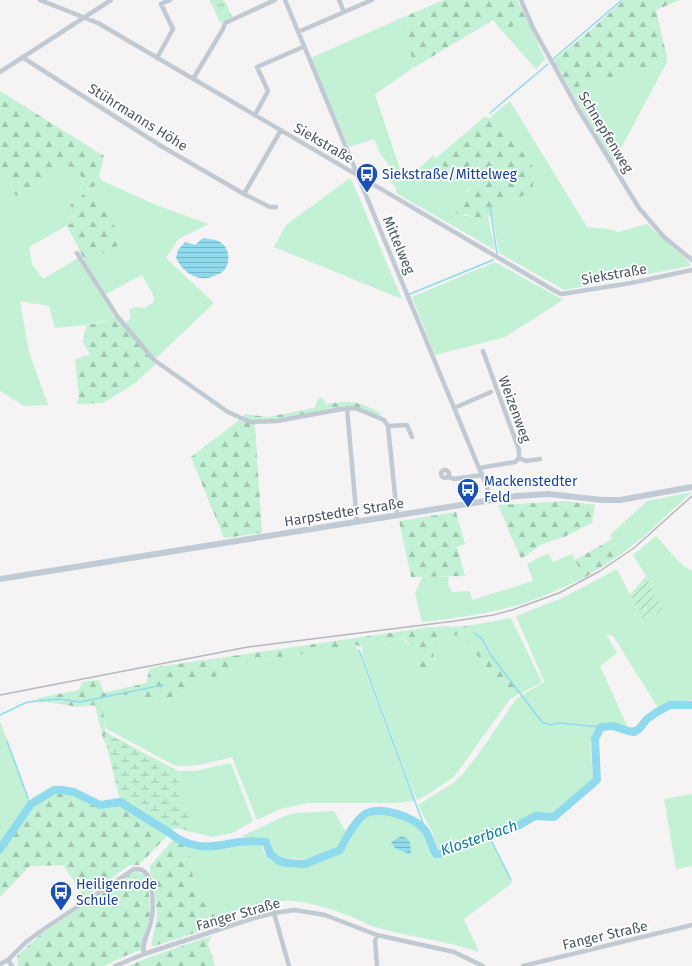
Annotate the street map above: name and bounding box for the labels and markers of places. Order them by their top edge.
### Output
bus stop icon: Siekstraße/Mittelweg [354,161,380,194]
place label: Siekstraße/Mittelweg [382,166,518,183]
place label: Mackenstedter Feld [484,473,578,506]
bus stop icon: Mackenstedter Feld [455,476,481,509]
place label: Heiligenrode Schule [76,876,157,909]
bus stop icon: Heiligenrode Schule [48,879,74,912]

